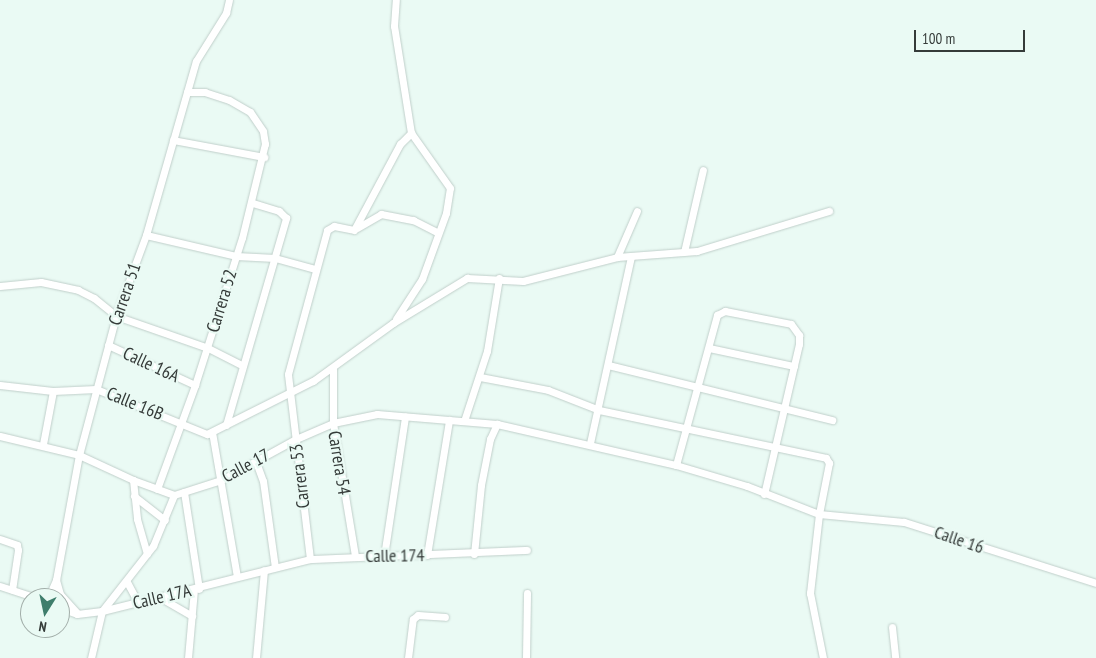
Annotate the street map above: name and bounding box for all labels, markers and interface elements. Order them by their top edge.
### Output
scale bar [916,20,1027,52]
text: 100 m [922,29,955,48]
street label: Carrera 51 [104,260,146,328]
street label: Carrera 52 [202,267,242,335]
street label: Calle 16A [119,343,183,387]
street label: Calle 16B [103,383,167,425]
street label: Carrera 54 [323,429,355,497]
street label: Carrera 53 [285,443,315,509]
street label: Calle 17 [218,444,274,488]
street label: Calle 16 [931,521,987,559]
street label: Calle 174 [365,545,425,567]
street label: Calle 17A [131,580,193,614]
north arrow [20,588,70,638]
text: N [37,617,48,636]

